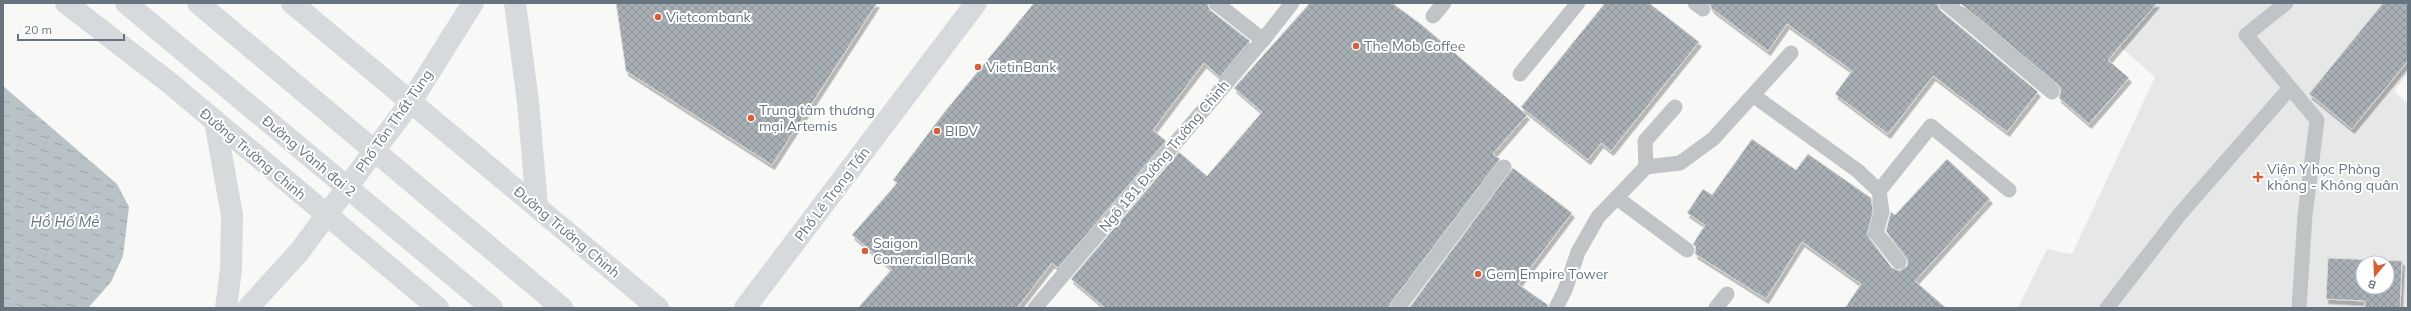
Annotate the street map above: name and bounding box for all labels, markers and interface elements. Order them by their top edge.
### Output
place label: Vietcombank [666,8,752,26]
marker: Vietcombank [653,12,663,22]
scale bar [18,16,124,42]
text: 20 m [24,22,52,37]
place label: The Mob Coffee [1364,37,1465,55]
marker: The Mob Coffee [1351,41,1361,51]
place label: VietinBank [986,58,1057,76]
marker: VietinBank [973,62,983,72]
street label: Phố Tôn Thất Tùng [352,66,436,176]
street label: Ngõ 181 Đường Trường Chinh [1095,76,1233,236]
place label: Trung tâm thương mại Artemis [759,101,875,135]
street label: Đường Trường Chinh [196,104,310,204]
street label: Đường Vành đai 2 [258,111,360,201]
marker: Trung tâm thương mại Artemis [746,113,756,123]
place label: BIDV [945,122,978,140]
marker: BIDV [932,126,942,136]
street label: Phố Lê Trọng Tấn [791,143,873,245]
place label: Viện Y học Phòng không - Không quân [2267,160,2399,194]
marker: Viện Y học Phòng không - Không quân [2252,171,2264,183]
street label: Đường Trường Chinh [510,182,624,282]
water label: Hồ Hố Mẻ [31,212,99,231]
place label: Saigon Comercial Bank [873,234,975,268]
marker: Saigon Comercial Bank [860,246,870,256]
north arrow [2355,255,2395,295]
place label: Gem Empire Tower [1486,265,1609,283]
marker: Gem Empire Tower [1473,269,1483,279]
text: B [2365,276,2378,292]

